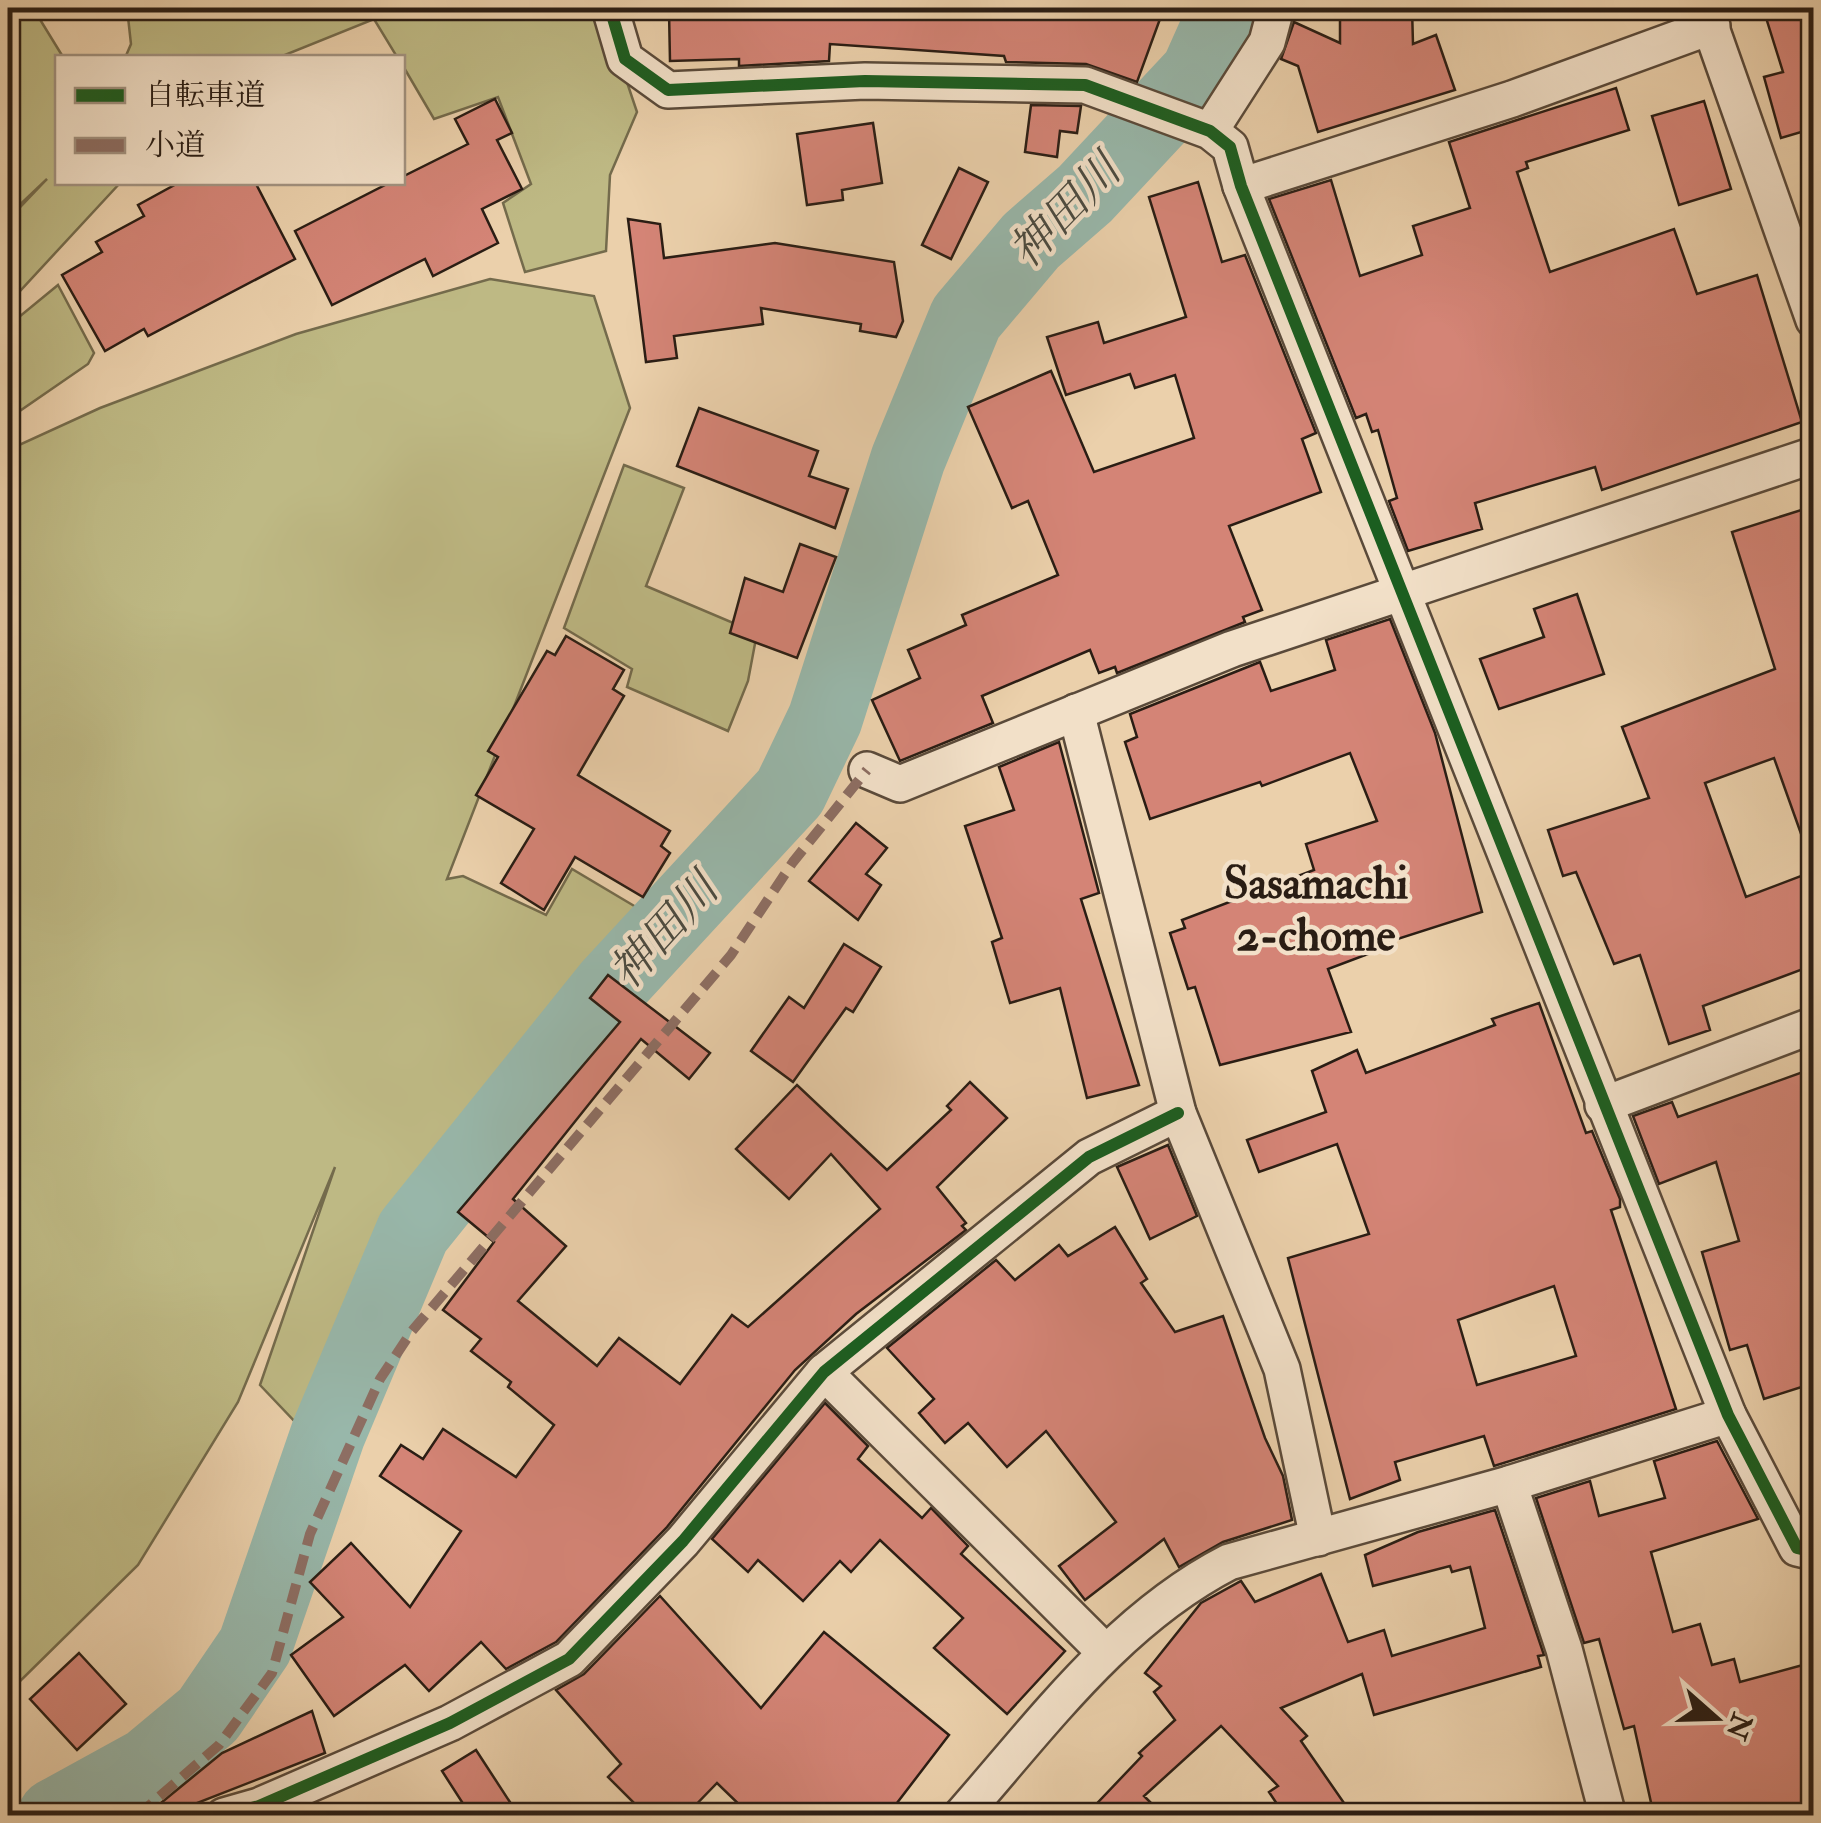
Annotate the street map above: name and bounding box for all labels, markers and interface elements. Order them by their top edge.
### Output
legend [55,55,405,185]
text: 自転車道 [145,77,265,114]
text: 小道 [145,127,205,164]
water label: 神田川 [998,140,1136,279]
district label: Sasamachi 2-chome [1224,856,1408,964]
water label: 神田川 [599,859,734,1000]
north arrow [1666,1668,1766,1768]
text: N [1717,1707,1759,1745]

